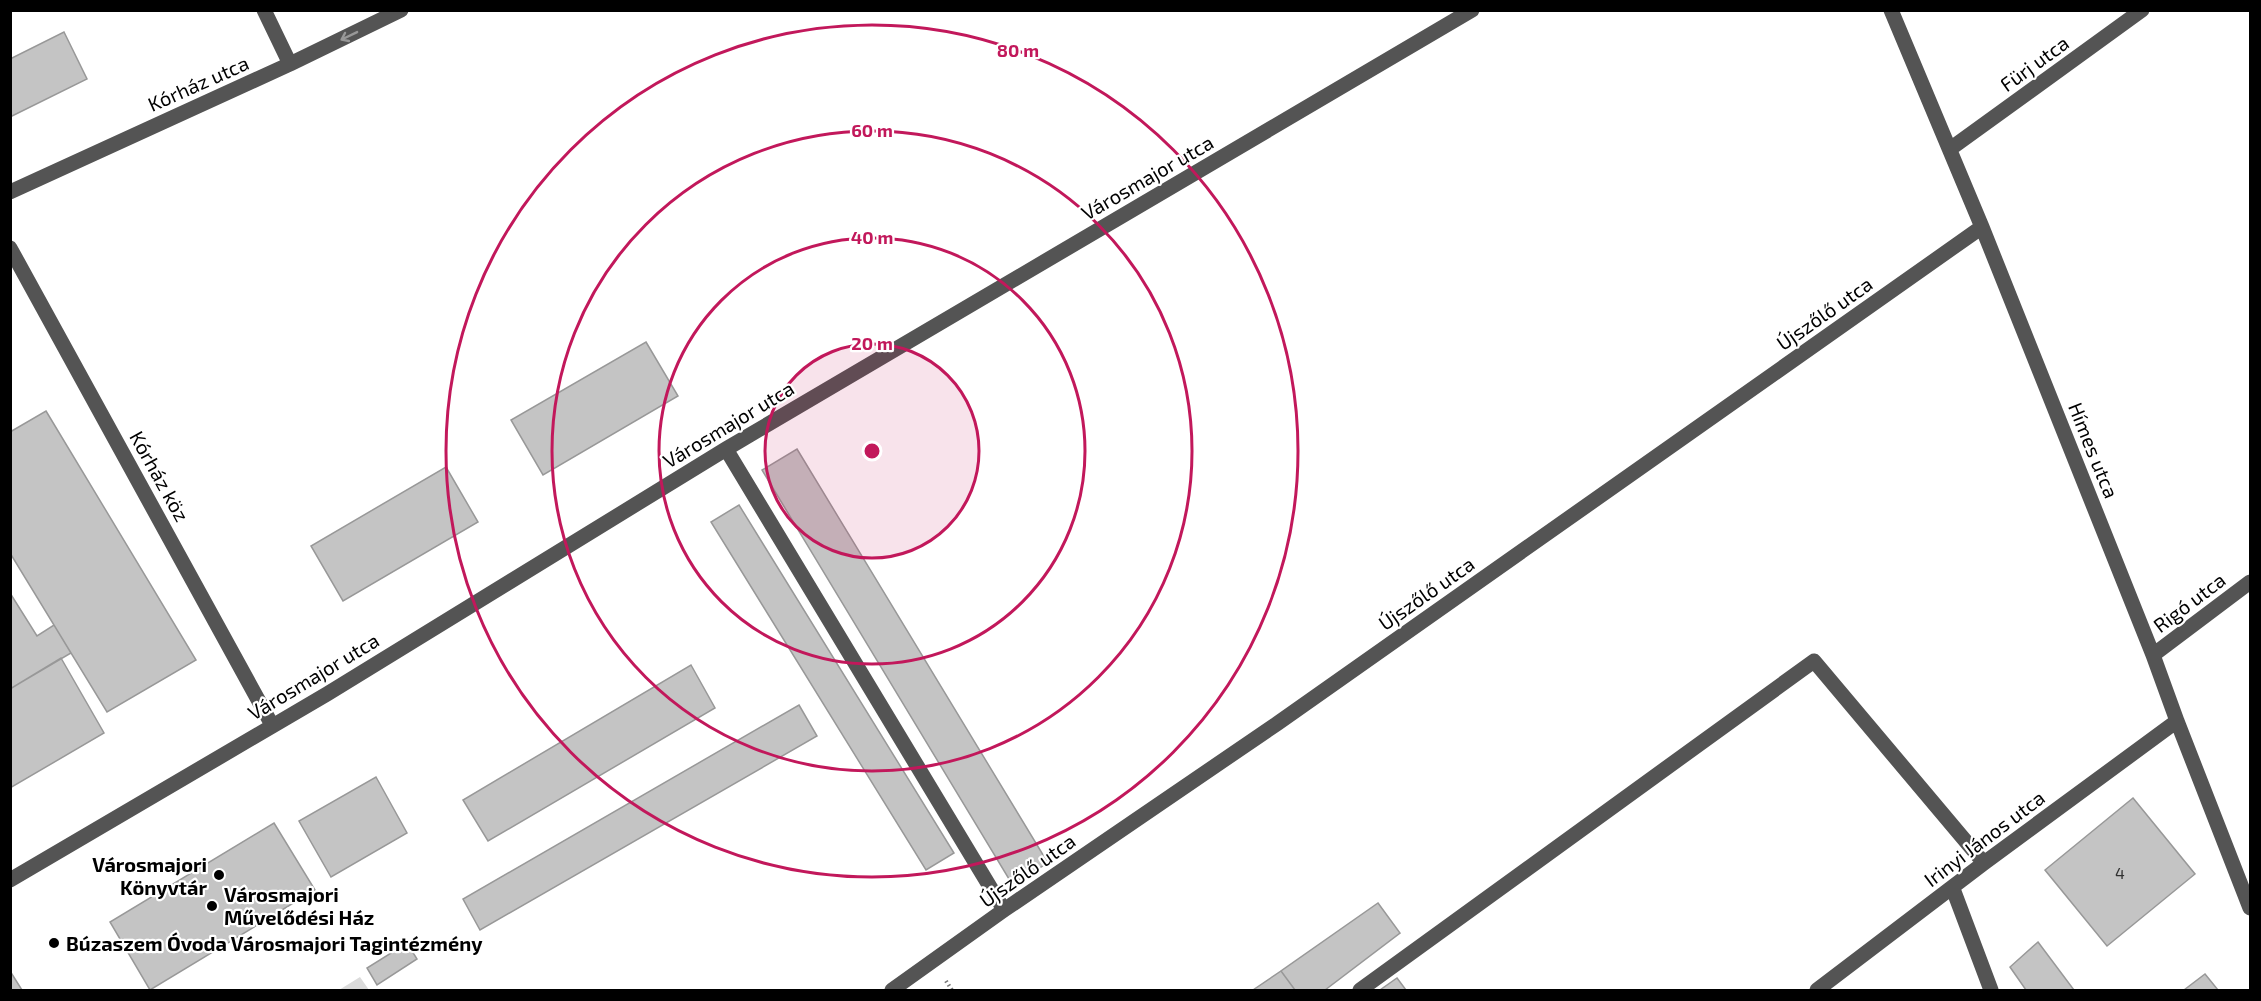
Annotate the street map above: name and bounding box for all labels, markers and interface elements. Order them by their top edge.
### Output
one-way arrow [340,30,358,42]
street label: Fürj utca [1995,30,2073,96]
text: 80 m [997,39,1039,61]
street label: Kórház utca [144,50,252,116]
text: 60 m [851,119,893,141]
street label: Városmajor utca [1077,129,1217,225]
text: 40 m [851,226,893,248]
street label: Újszőlő utca [1771,271,1877,355]
text: 20 m [851,332,893,354]
street label: Városmajor utca [658,375,798,473]
street label: Hímes utca [2064,399,2124,501]
street label: Kórház köz [125,427,195,525]
centre of rings [862,441,882,461]
street label: Újszőlő utca [1373,551,1479,635]
street label: Rigó utca [2148,567,2230,637]
street label: Városmajor utca [243,627,383,725]
street label: Irinyi János utca [1919,785,2049,891]
street label: Újszőlő utca [974,828,1080,912]
place label: Városmajori Könyvtár [92,852,207,900]
house number: 4 [2115,863,2125,882]
marker: Városmajori Könyvtár [212,868,226,882]
place label: Városmajori Művelődési Ház [224,882,374,929]
marker: Városmajori Művelődési Ház [205,899,219,913]
place label: Búzaszem Óvoda Városmajori Tagintézmény [66,931,483,956]
marker: Búzaszem Óvoda Városmajori Tagintézmény [47,936,61,950]

